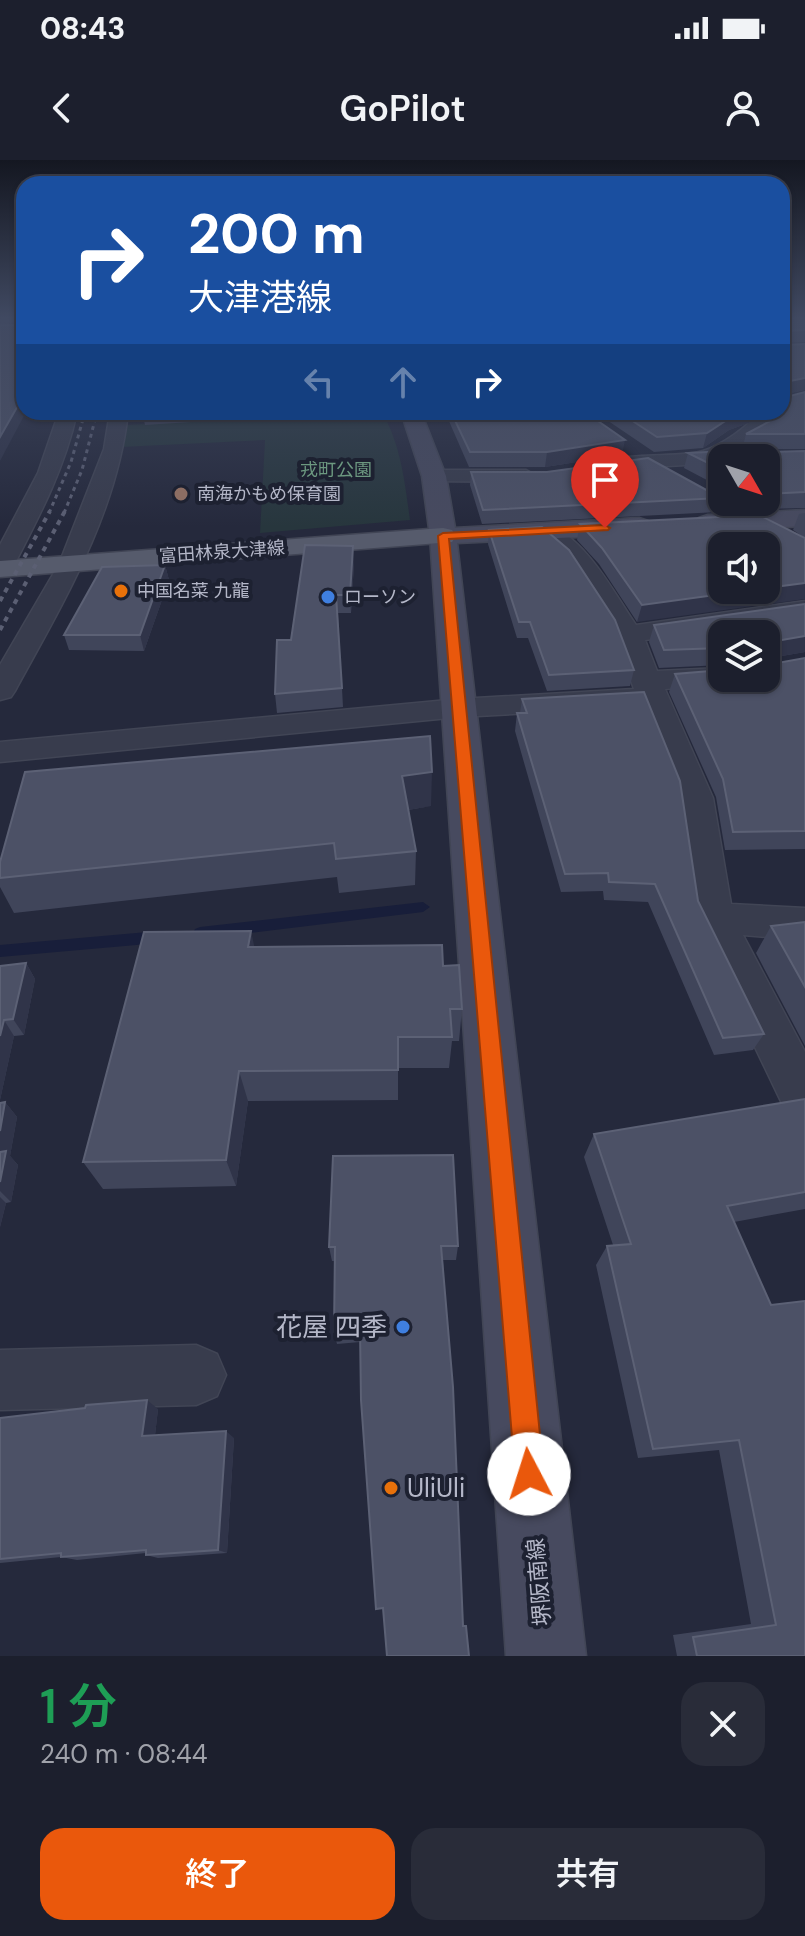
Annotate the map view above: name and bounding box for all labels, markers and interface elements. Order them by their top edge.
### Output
text: 08:43 [40,9,125,48]
text: GoPilot [339,85,466,132]
icon: back [40,86,84,130]
icon: person [721,86,765,130]
text: 200 m [188,197,365,270]
icon: right [56,208,160,312]
text: 大津港線 [188,274,332,321]
icon: left [297,360,341,404]
icon: ahead [381,360,425,404]
icon: right [465,360,509,404]
north arrow [708,444,780,516]
map controls [708,444,780,692]
pin [571,446,639,528]
park label: 戎町公園 [300,458,372,482]
icon: arrive [583,458,627,502]
place label: 南海かもめ保育園 [197,482,341,506]
marker: 南海かもめ保育園 [172,485,190,503]
button: sound [708,532,780,604]
street label: 富田林泉大津線 [158,536,286,568]
place label: 中国名菜 九龍 [137,579,250,603]
marker: 中国名菜 九龍 [112,582,130,600]
place label: ローソン [344,585,416,609]
marker: ローソン [319,588,337,606]
button: layers [708,620,780,692]
place label: 花屋 四季 [276,1310,387,1344]
marker: 花屋 四季 [394,1318,412,1336]
position arrow [487,1432,571,1516]
place label: UliUli [407,1471,465,1505]
marker: UliUli [382,1479,400,1497]
street label: 堺阪南線 [521,1537,557,1627]
text: 1 分 [40,1675,116,1738]
button: close [681,1682,765,1766]
text: 240 m · 08:44 [40,1737,208,1771]
button: 終了 [40,1828,395,1920]
button: 共有 [411,1828,765,1920]

